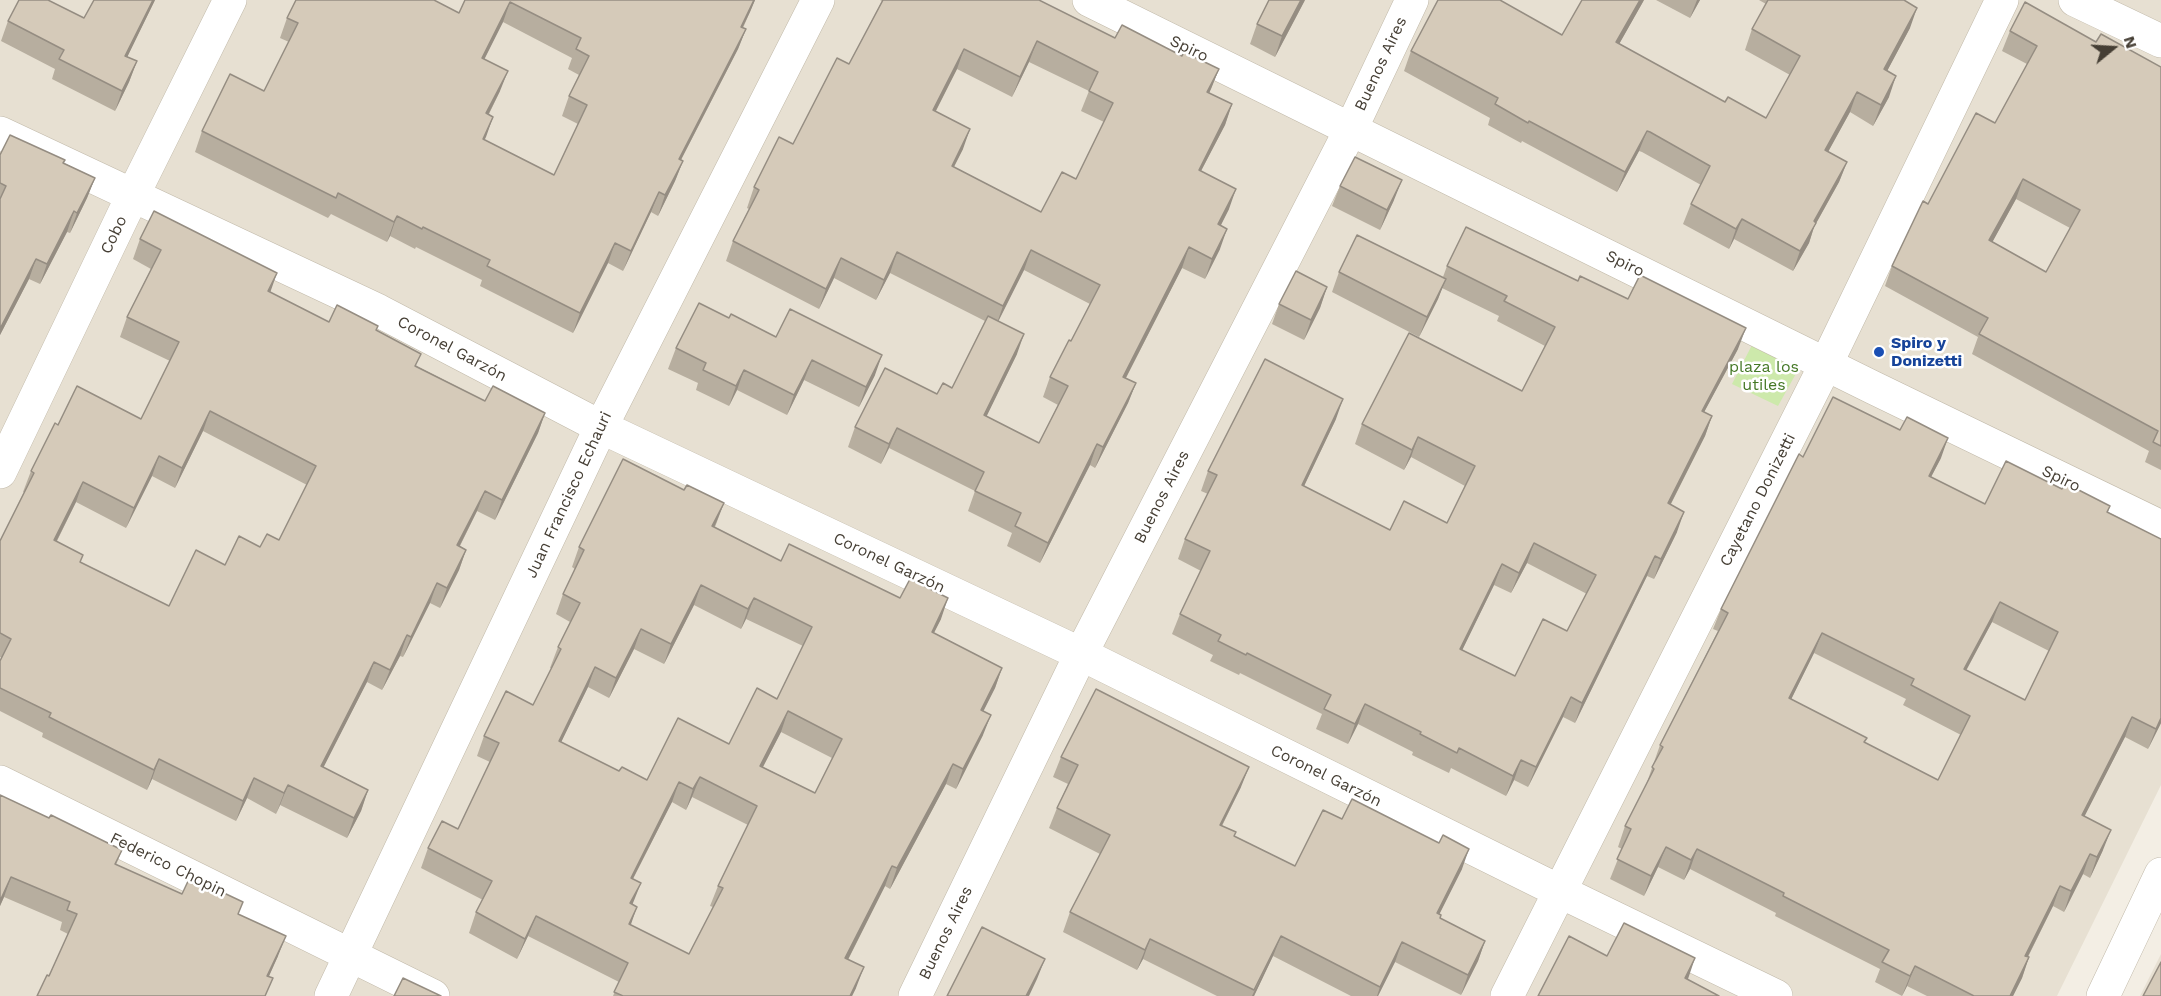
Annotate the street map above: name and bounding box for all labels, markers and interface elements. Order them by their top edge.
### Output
street label: Buenos Aires [1351,14,1411,114]
north arrow [2083,18,2143,78]
street label: Spiro [1167,32,1211,66]
text: N [2120,34,2141,51]
street label: Cobo [97,213,131,257]
street label: Spiro [1603,247,1647,281]
street label: Coronel Garzón [394,312,510,386]
place label: Spiro y Donizetti [1891,333,1962,371]
marker: Spiro y Donizetti [1872,345,1886,359]
park label: plaza los utiles [1729,357,1799,395]
street label: Juan Francisco Echauri [522,409,616,581]
street label: Cayetano Donizetti [1716,430,1800,570]
street label: Buenos Aires [1130,447,1194,547]
street label: Spiro [2039,462,2083,496]
street label: Coronel Garzón [830,529,948,597]
street label: Coronel Garzón [1267,741,1385,811]
street label: Federico Chopin [107,829,229,901]
street label: Buenos Aires [915,883,977,983]

